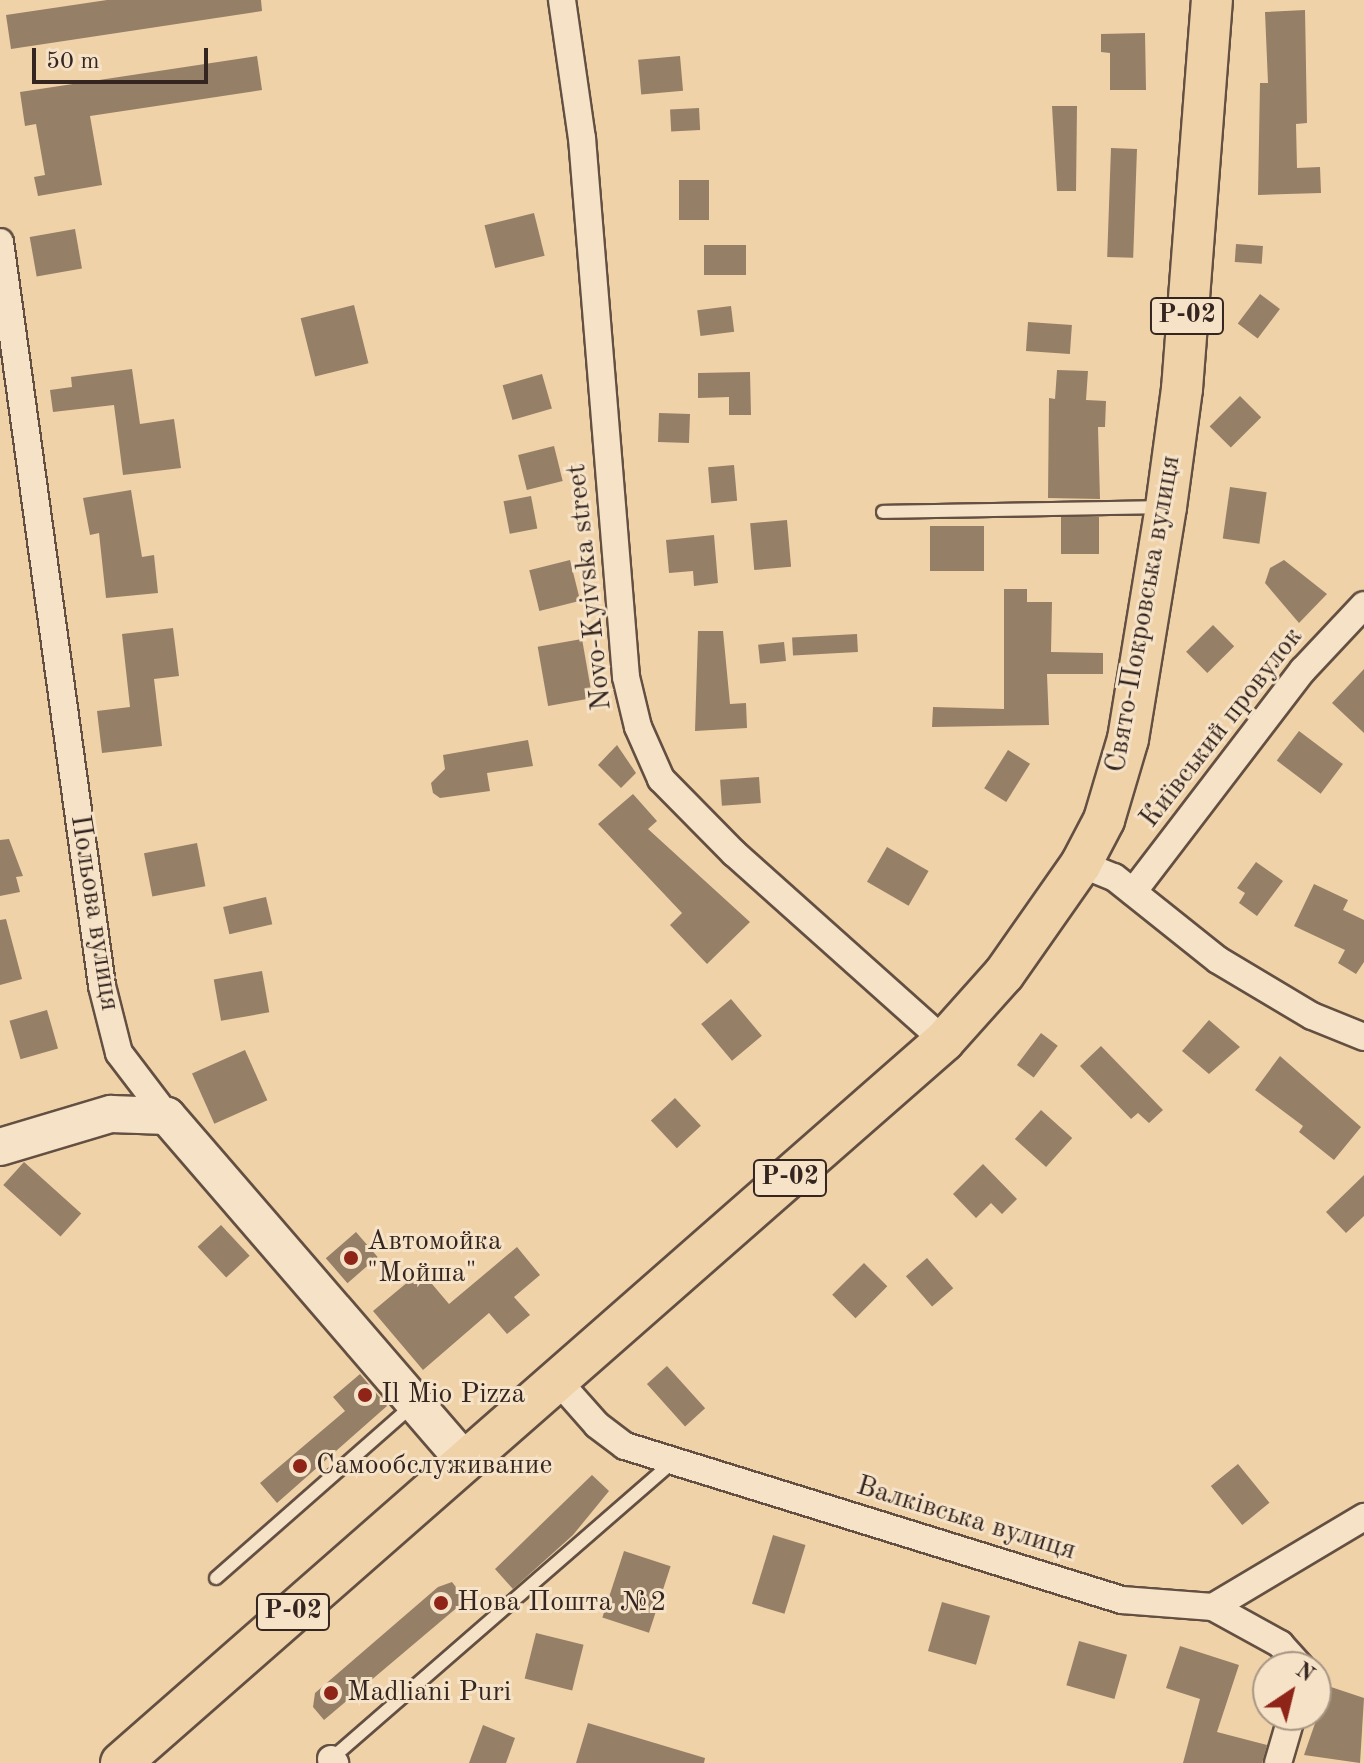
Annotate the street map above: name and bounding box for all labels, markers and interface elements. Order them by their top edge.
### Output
scale bar [36,32,212,82]
text: 50 m [46,50,100,74]
road number: Р-02 [1149,294,1225,338]
street label: Свято-Покровська вулиця [1100,453,1188,775]
street label: Novo-Kyivska street [560,462,620,712]
street label: Київський провулок [1133,621,1311,835]
street label: Польова вулиця [62,813,126,1013]
road number: Р-02 [752,1156,828,1200]
place label: Автомойка "Мойша" [367,1225,502,1291]
marker: Автомойка "Мойша" [342,1249,360,1267]
place label: Il Mio Pizza [381,1378,525,1412]
marker: Il Mio Pizza [356,1386,374,1404]
place label: Самообслуживание [316,1449,552,1483]
marker: Самообслуживание [291,1457,309,1475]
street label: Валківська вулиця [852,1470,1080,1568]
place label: Нова Пошта №2 [457,1586,666,1620]
road number: Р-02 [255,1590,331,1634]
marker: Нова Пошта №2 [432,1594,450,1612]
north arrow [1252,1651,1332,1731]
text: N [1291,1659,1318,1687]
place label: Madliani Puri [347,1676,511,1710]
marker: Madliani Puri [322,1684,340,1702]

